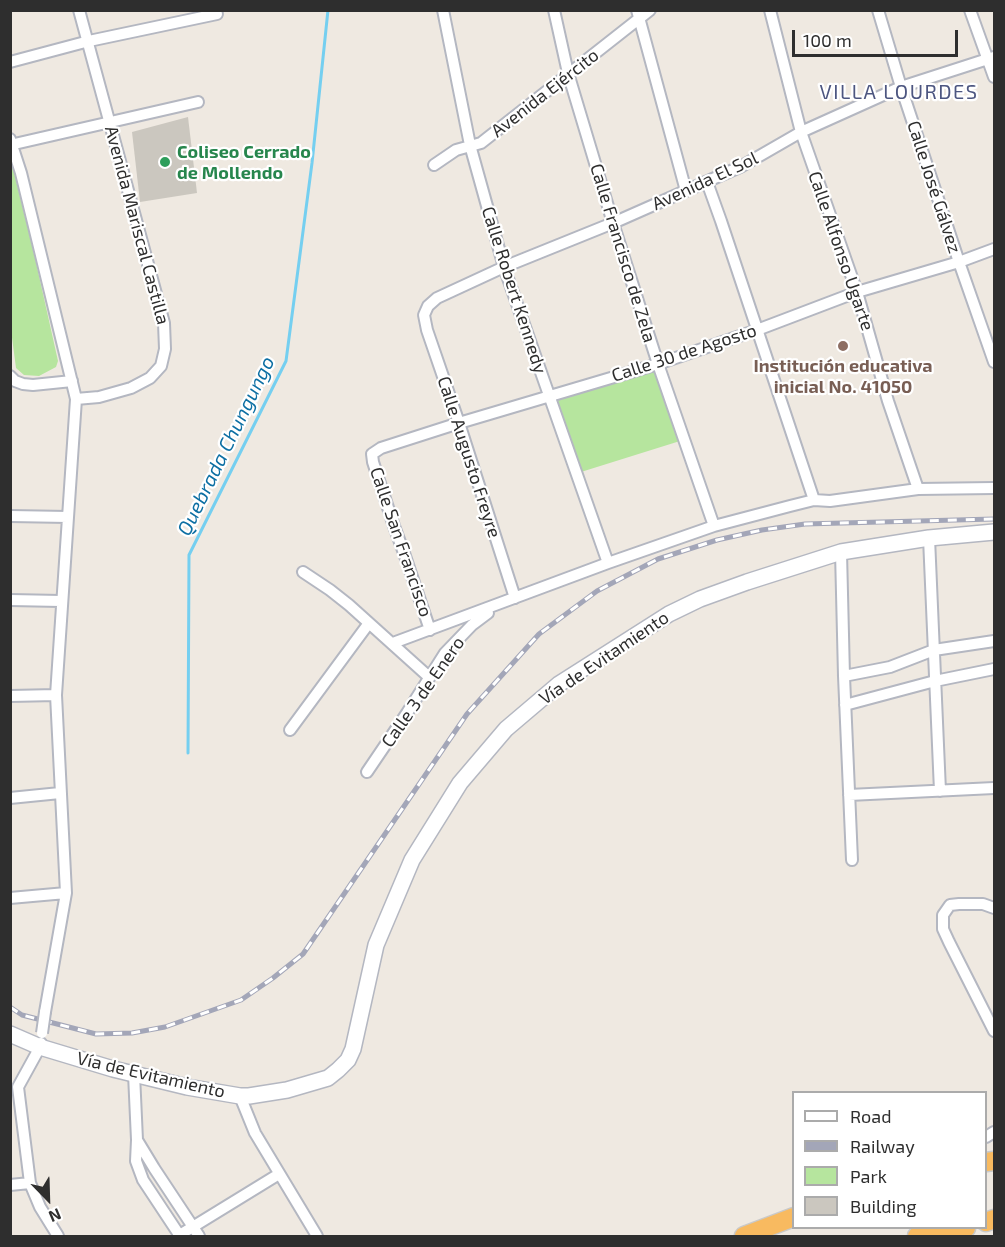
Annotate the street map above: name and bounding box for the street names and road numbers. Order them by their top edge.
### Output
street label: Avenida Ejército [487,44,603,142]
street label: Calle José Gálvez [902,118,966,256]
street label: Avenida Mariscal Castilla [100,123,174,327]
street label: Avenida El Sol [649,147,761,215]
street label: Calle Francisco de Zela [586,161,660,345]
street label: Calle Alfonso Ugarte [804,168,878,334]
street label: Calle Robert Kennedy [477,204,551,376]
street label: Calle 30 de Agosto [609,319,759,387]
street label: Calle Augusto Freyre [433,373,505,541]
street label: Calle San Francisco [365,464,437,620]
street label: Vía de Evitamiento [535,607,673,709]
street label: Calle 3 de Enero [377,633,469,751]
street label: Vía de Evitamiento [75,1047,227,1103]

